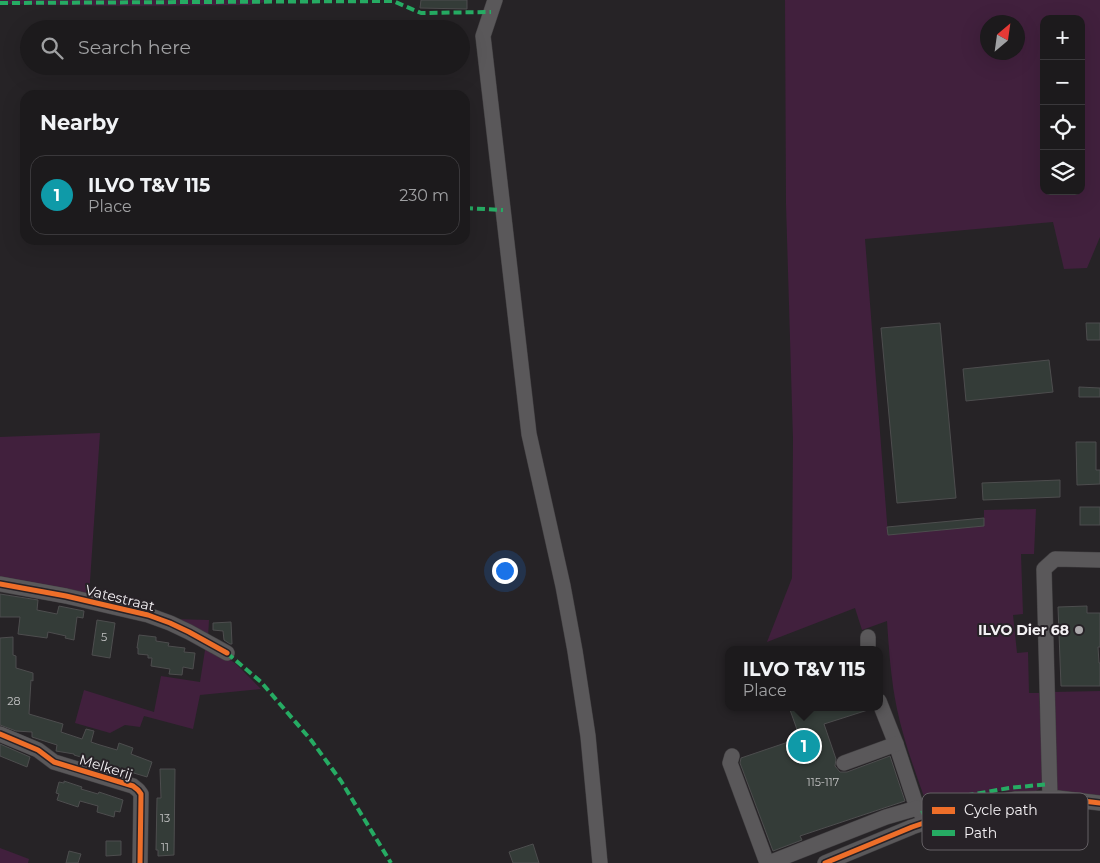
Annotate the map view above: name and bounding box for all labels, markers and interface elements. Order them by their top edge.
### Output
north arrow [980,15,1025,60]
map controls [1040,15,1085,195]
button: + [1040,15,1085,60]
search box [20,20,470,75]
icon: search [38,34,66,62]
text: Search here [78,36,191,59]
button: − [1040,60,1085,105]
button: locate [1040,105,1085,150]
text: Nearby [40,110,119,135]
button: layers [1040,150,1085,195]
text: ILVO T&V 115 [88,174,210,197]
text: 1 [54,186,60,205]
text: 230 m [399,186,449,205]
text: Place [88,197,132,216]
your location [492,558,518,584]
street label: Vatestraat [83,581,157,615]
place label: ILVO Dier 68 [978,621,1069,639]
marker: ILVO Dier 68 [1073,624,1085,636]
house number: 5 [101,630,107,644]
popup [725,646,883,711]
text: ILVO T&V 115 [743,658,865,681]
text: Place [743,681,787,700]
house number: 28 [7,694,21,708]
pin: 1 [788,727,820,765]
street label: Melkerij [77,750,135,784]
house number: 115-117 [807,775,839,789]
legend [922,793,1088,850]
text: Cycle path [964,801,1038,819]
house number: 13 [160,811,170,825]
text: Path [964,824,997,842]
house number: 11 [161,840,169,854]

